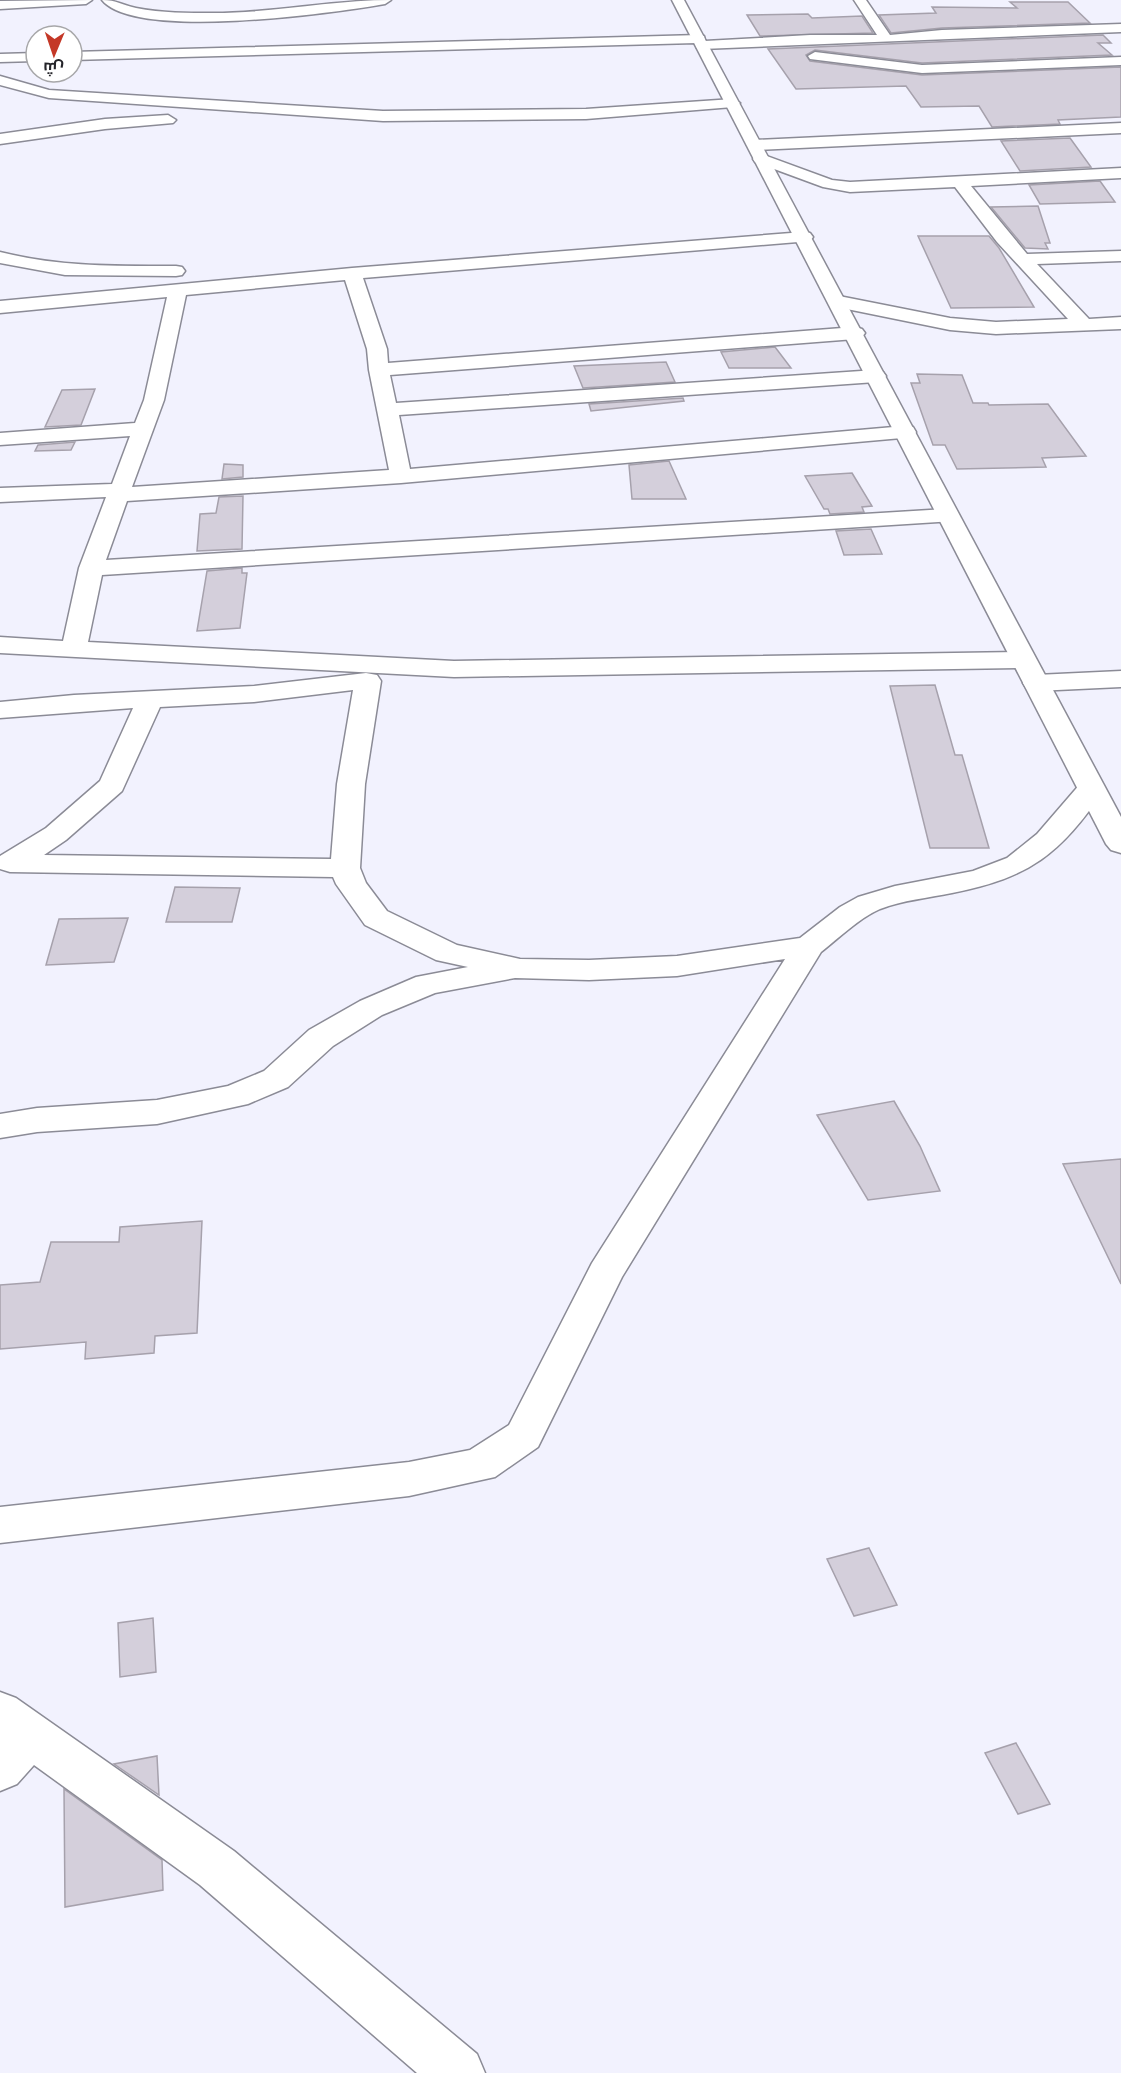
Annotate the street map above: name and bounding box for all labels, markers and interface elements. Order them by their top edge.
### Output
north arrow [24,24,84,84]
text: ش [43,57,64,80]

